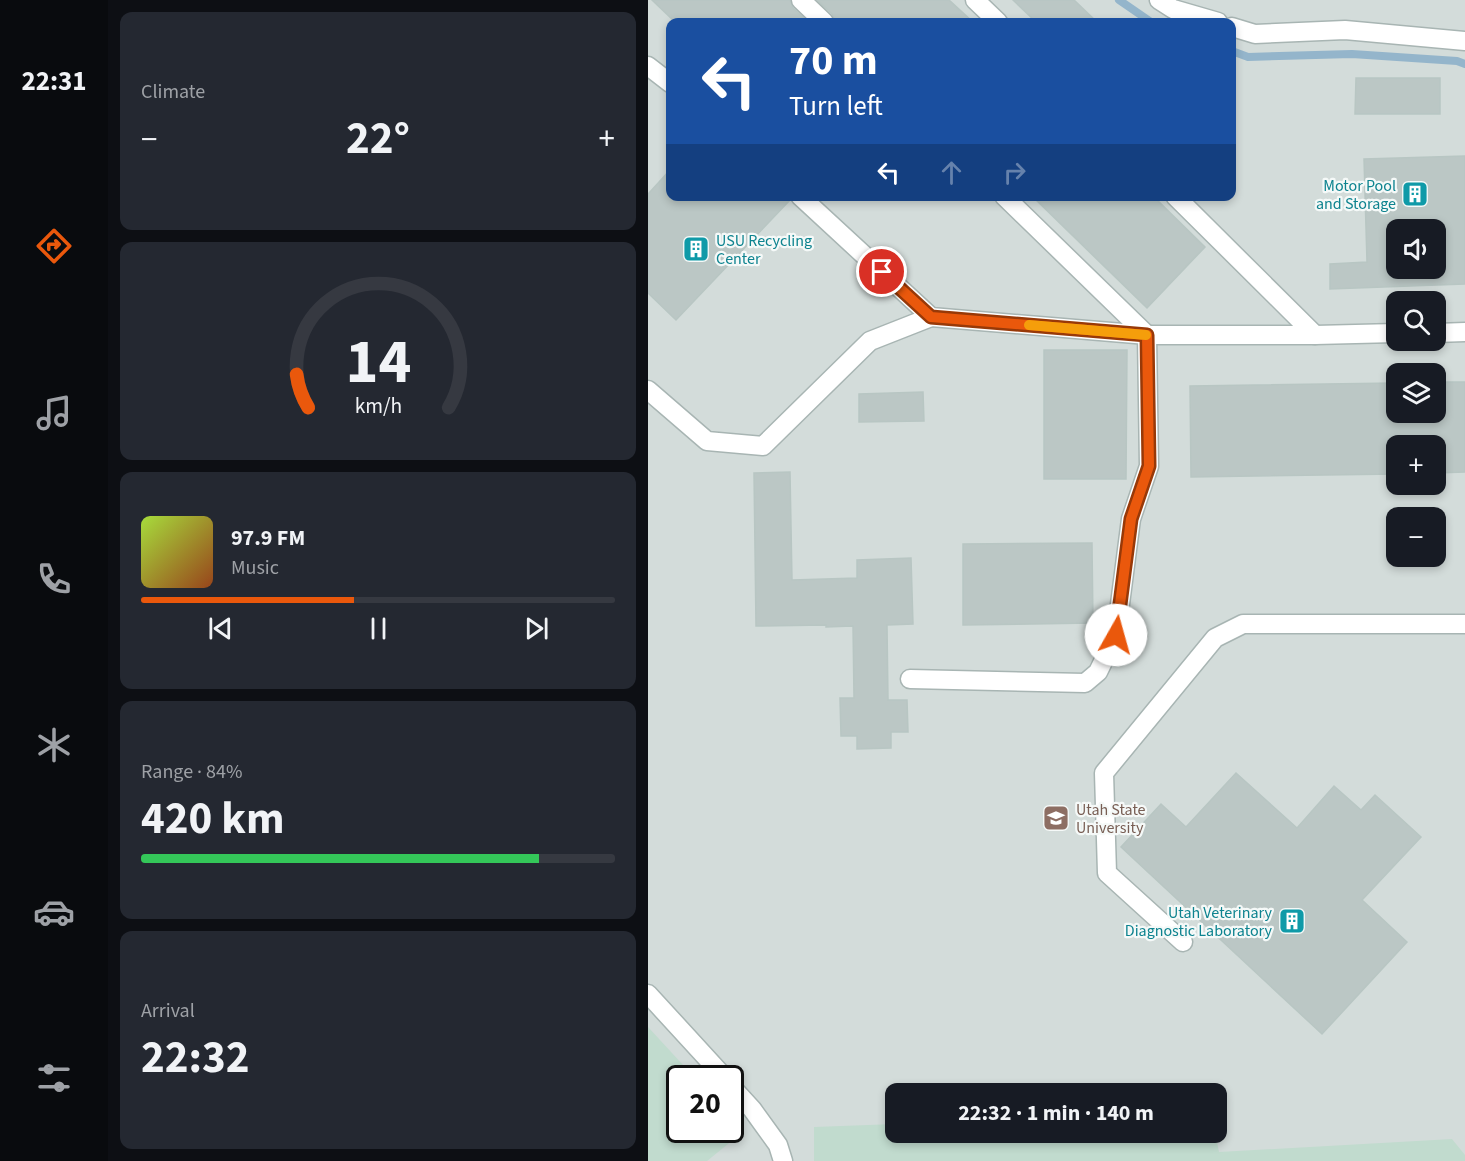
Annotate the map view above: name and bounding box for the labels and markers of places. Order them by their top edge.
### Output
place label: Motor Pool and Storage [1316,175,1396,215]
building icon: Motor Pool and Storage [1400,179,1430,209]
place label: USU Recycling Center [716,230,812,270]
building icon: USU Recycling Center [681,234,711,264]
pin [856,246,907,297]
place label: Utah State University [1076,799,1146,839]
school or university icon: Utah State University [1041,803,1071,833]
place label: Utah Veterinary Diagnostic Laboratory [1125,902,1273,942]
building icon: Utah Veterinary Diagnostic Laboratory [1277,906,1307,936]

